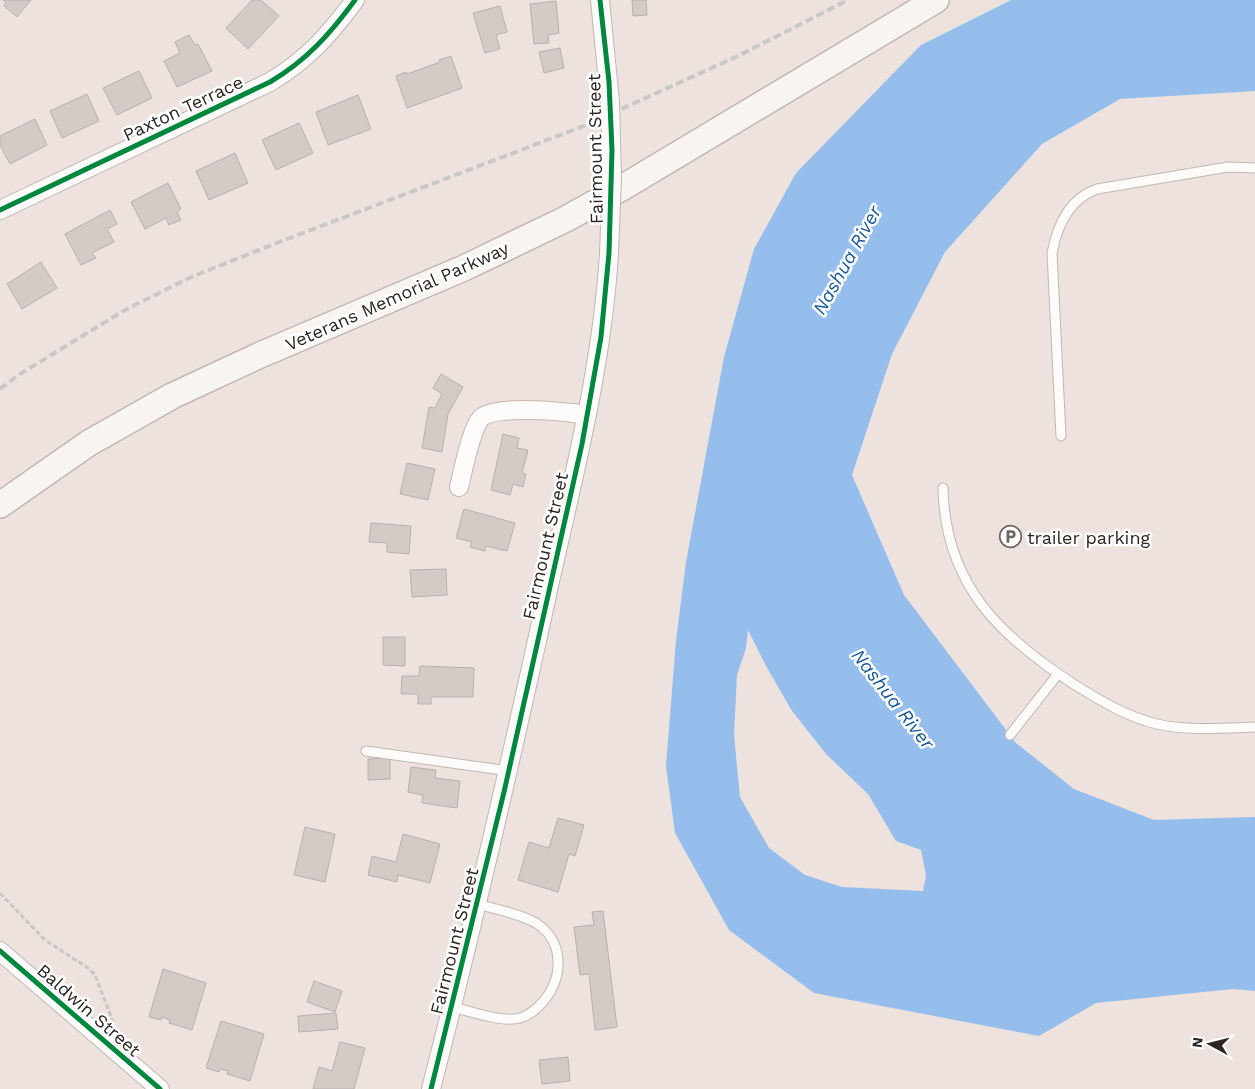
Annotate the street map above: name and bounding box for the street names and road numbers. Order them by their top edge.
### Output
street label: Paxton Terrace [120,71,246,145]
street label: Fairmount Street [583,73,607,224]
street label: Veterans Memorial Parkway [282,237,513,355]
street label: Fairmount Street [518,470,572,622]
street label: Fairmount Street [426,865,482,1016]
street label: Baldwin Street [33,959,145,1061]

